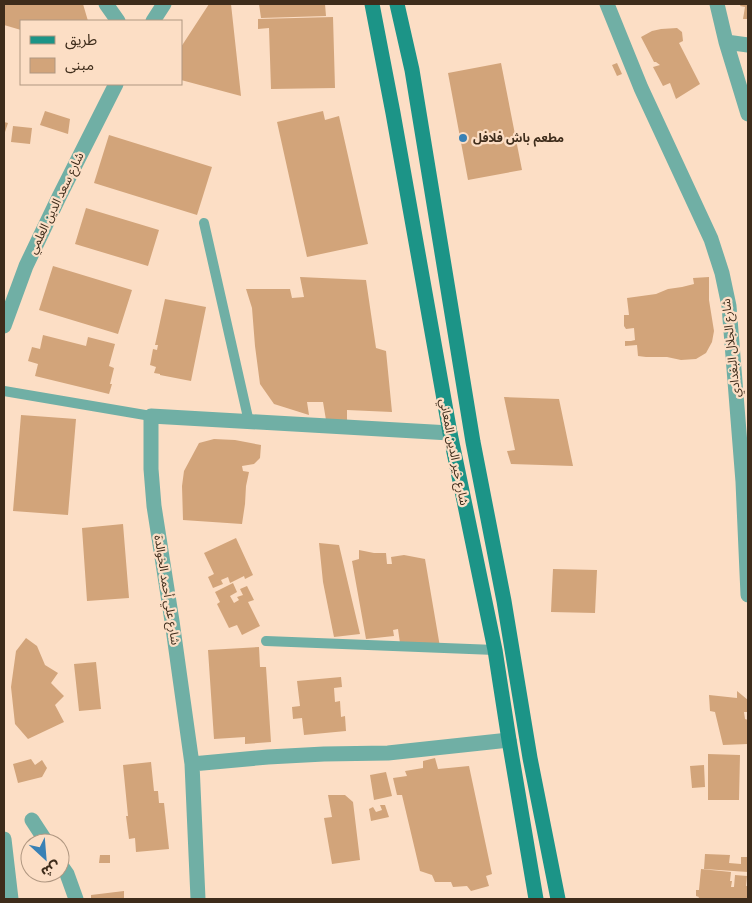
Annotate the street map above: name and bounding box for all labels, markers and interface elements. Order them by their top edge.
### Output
legend [20,20,182,85]
text: طريق [65,30,97,50]
text: مبنى [65,55,94,74]
place label: مطعم باش فلافل [473,130,564,147]
marker: مطعم باش فلافل [457,132,469,144]
street label: شارع سعد الدين العلمي [24,150,89,257]
street label: شارع الجلال البغدادي [718,298,746,398]
street label: شارع خير الدين المعاني [434,397,472,507]
street label: شارع علي أحمد الخوالدة [149,534,184,646]
north arrow [20,833,70,883]
text: ش [38,857,63,882]

